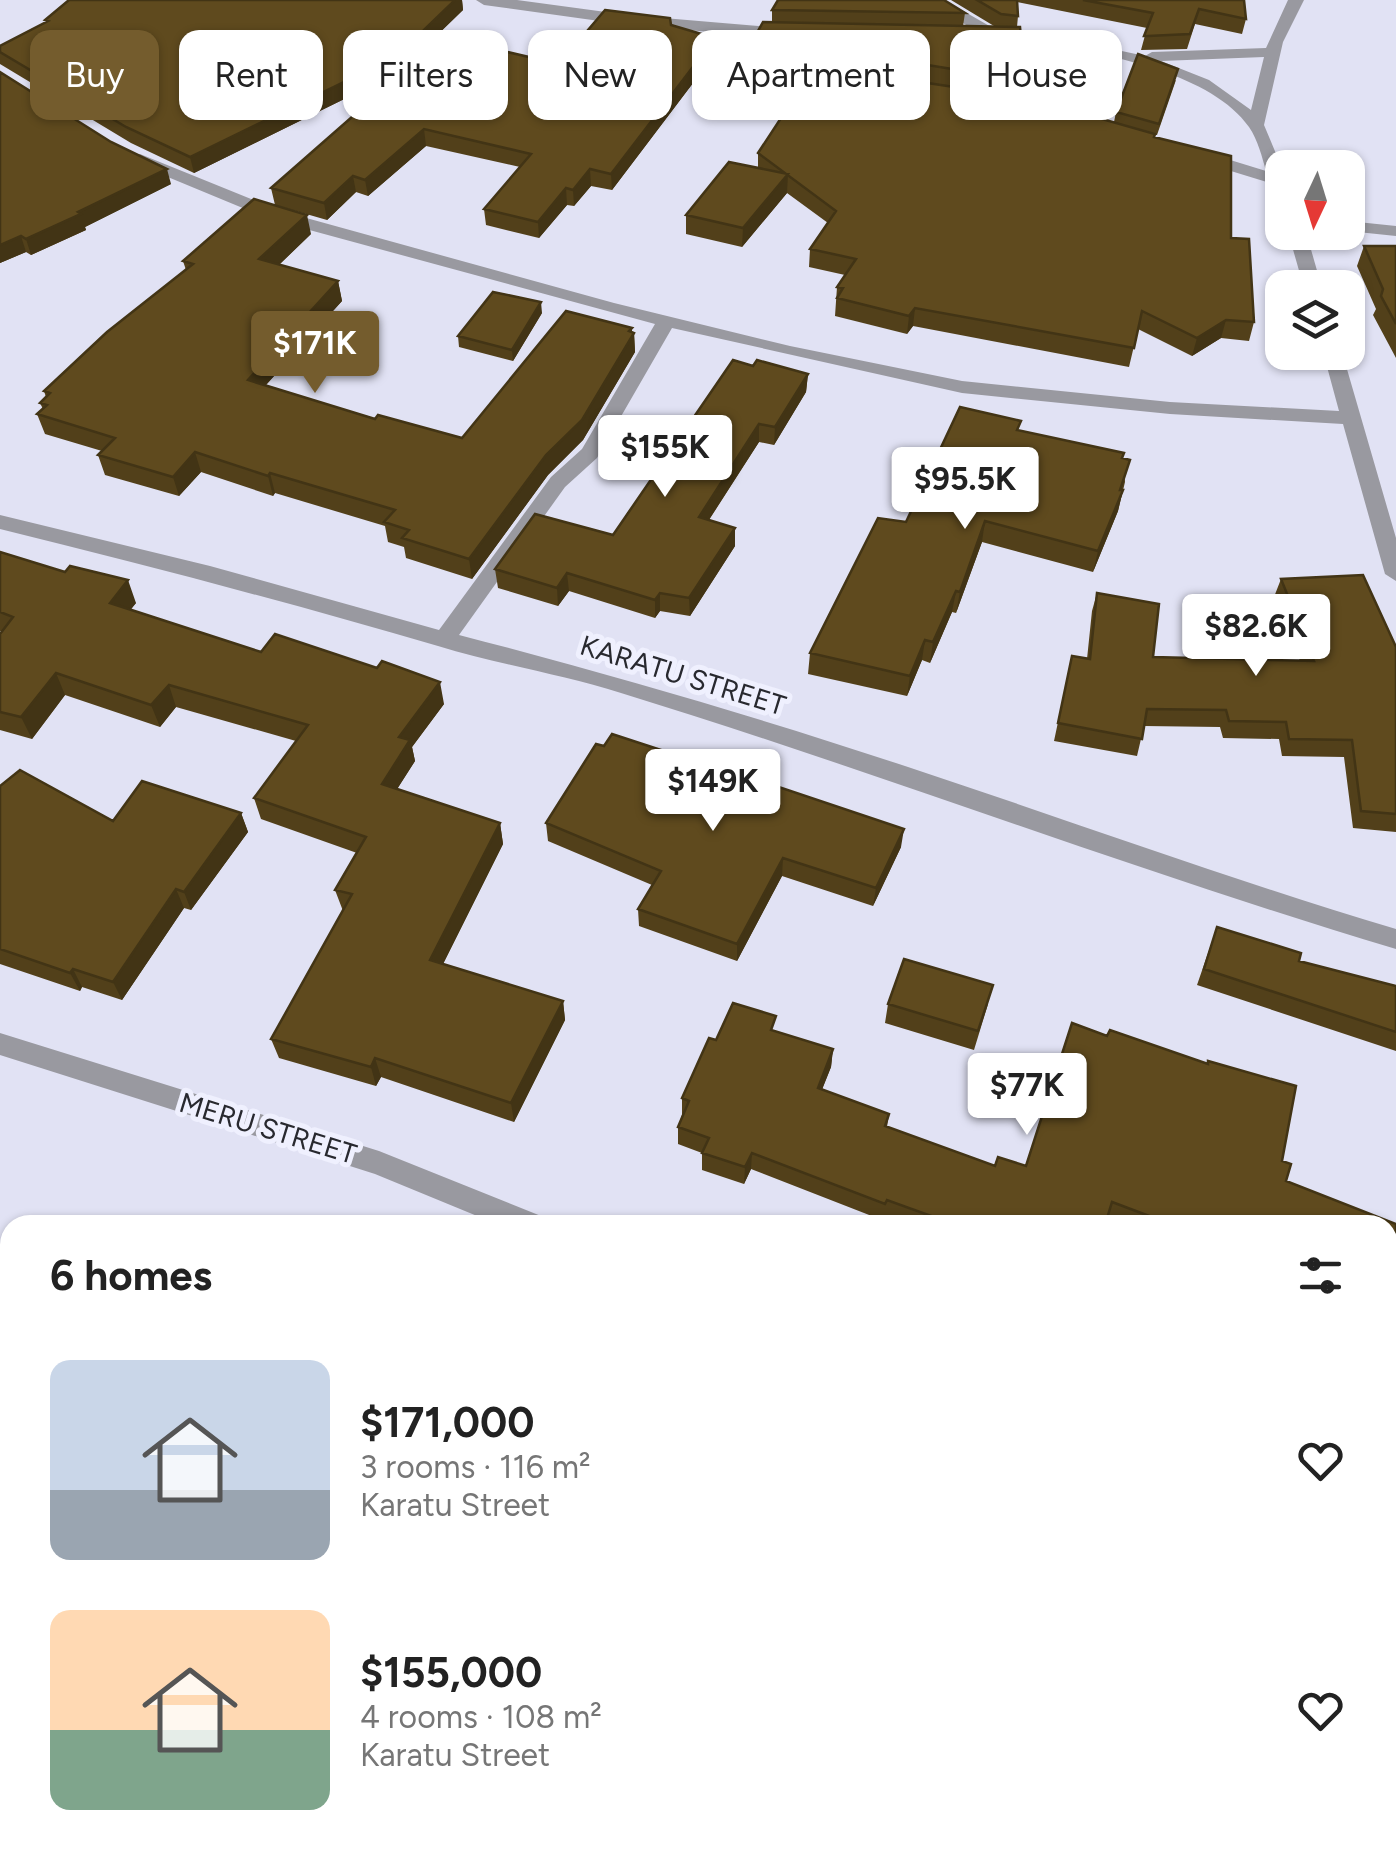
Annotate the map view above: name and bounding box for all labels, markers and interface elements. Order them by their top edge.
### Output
chip: Buy [30,30,159,120]
chip: Rent [179,30,323,120]
chip: Filters [343,30,508,120]
chip: New [528,30,672,120]
chip: Apartment [692,30,930,120]
chip: House [950,30,1122,120]
north arrow [1265,150,1365,250]
map controls [1265,150,1365,370]
button: layers [1265,270,1365,370]
pin: $171K [245,311,385,396]
text: $171K [273,324,357,362]
pin: $155K [595,415,735,500]
text: $155K [620,428,710,466]
pin: $95.5K [884,447,1046,532]
text: $95.5K [914,460,1016,498]
pin: $82.6K [1175,594,1337,679]
text: $82.6K [1204,607,1308,645]
street label: KARATU STREET [576,628,790,723]
pin: $149K [643,749,783,834]
text: $149K [667,762,759,800]
pin: $77K [968,1053,1086,1138]
text: $77K [990,1066,1064,1104]
street label: MERU STREET [175,1085,361,1171]
icon: filters [1293,1248,1348,1303]
text: 6 homes [50,1250,212,1301]
text: $171,000 [360,1397,535,1448]
icon: home [130,1400,250,1520]
icon: heart [1293,1433,1348,1488]
text: 3 rooms · 116 m² [360,1448,591,1486]
text: Karatu Street [360,1486,550,1524]
text: $155,000 [360,1647,542,1698]
icon: home [130,1650,250,1770]
icon: heart [1293,1683,1348,1738]
text: 4 rooms · 108 m² [360,1698,602,1736]
text: Karatu Street [360,1736,550,1774]

